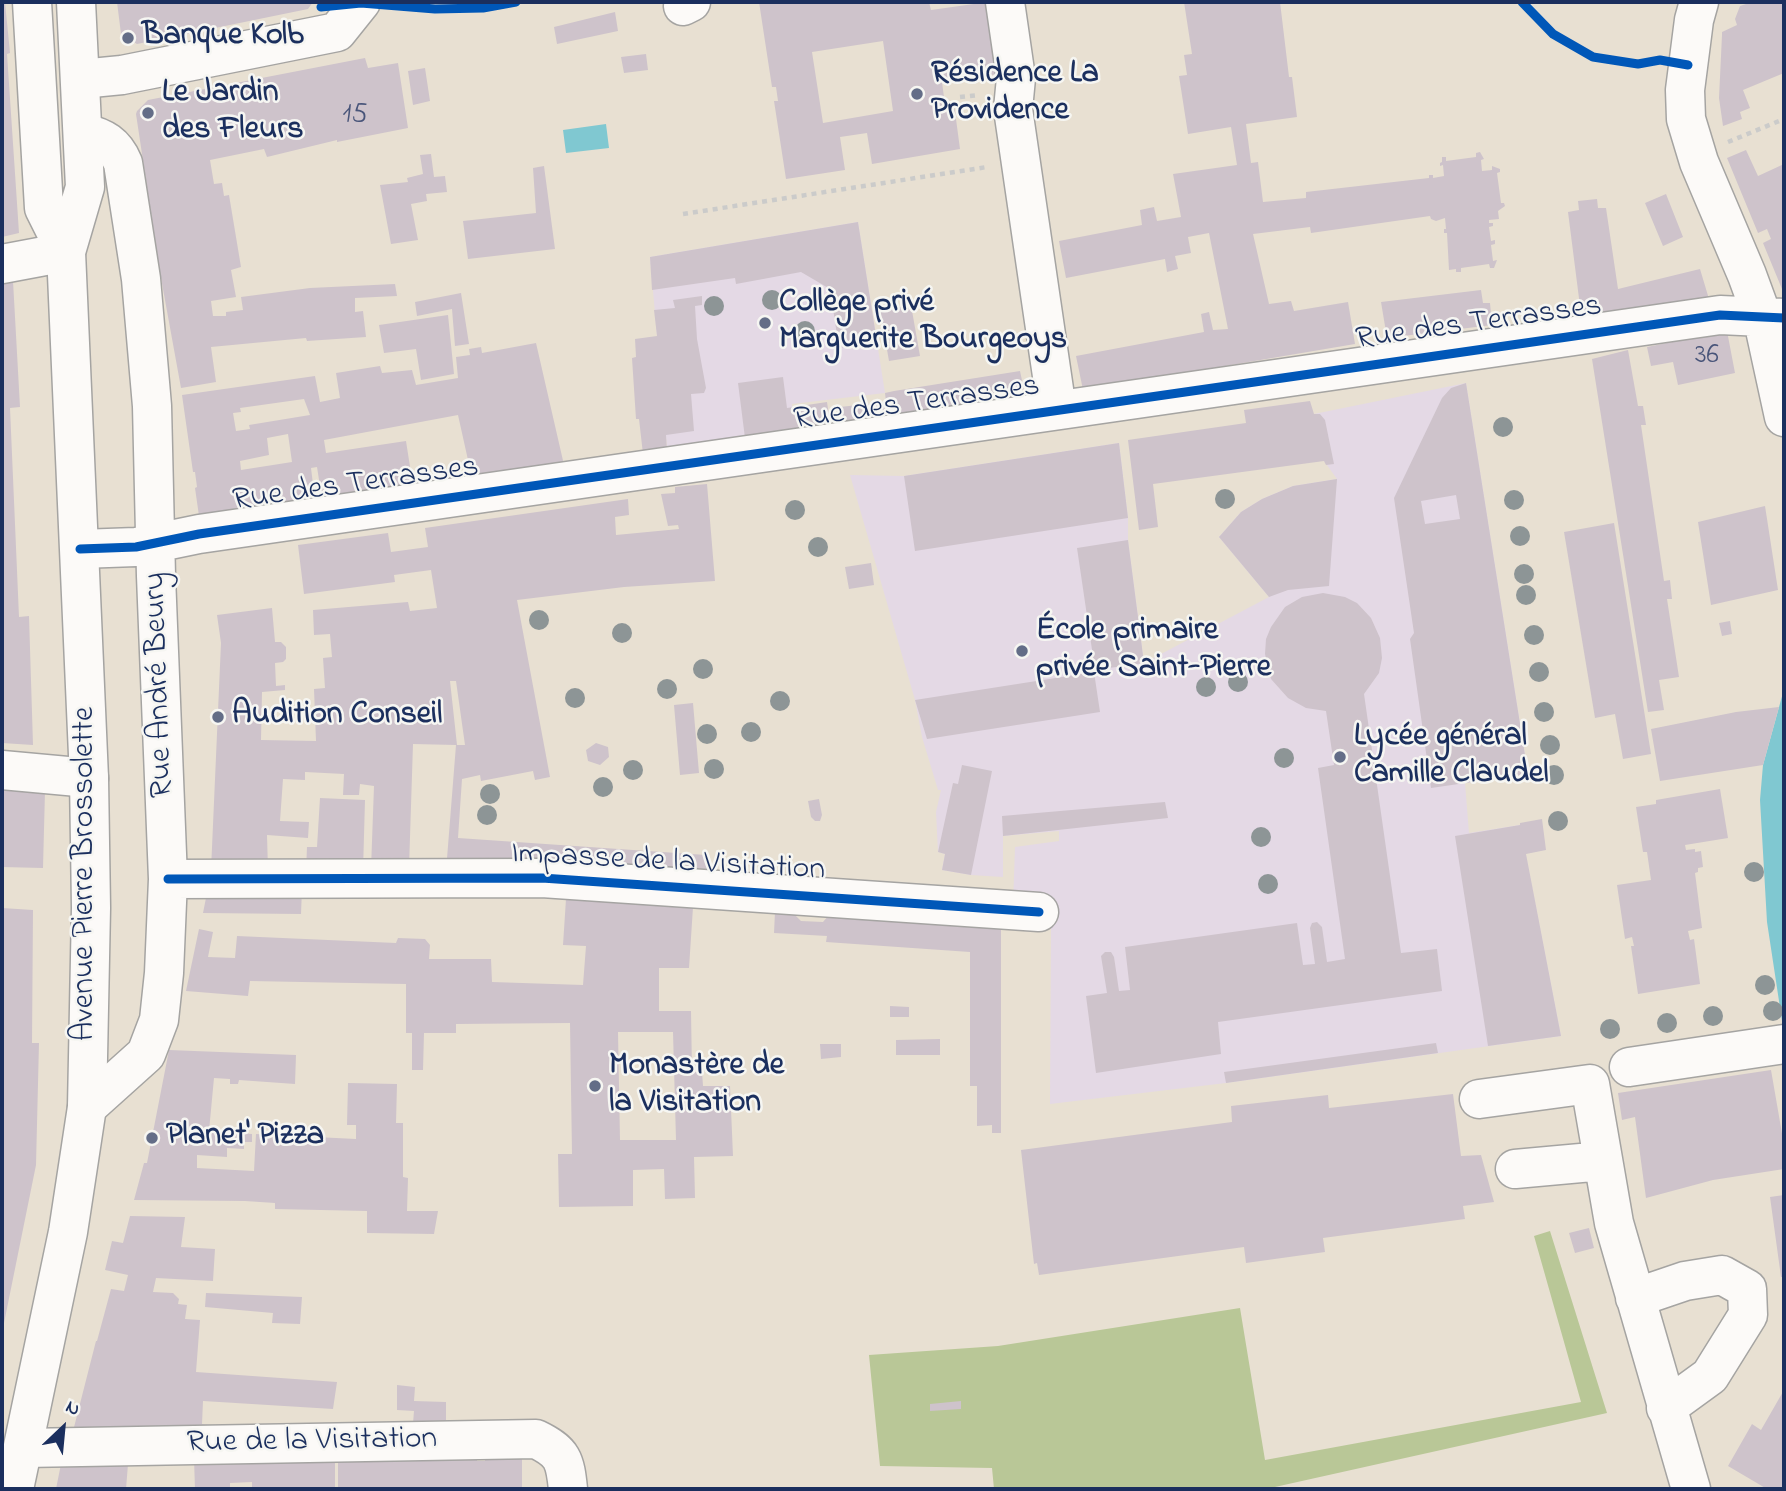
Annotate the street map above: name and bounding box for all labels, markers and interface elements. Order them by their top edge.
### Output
place label: Banque Kolb [142,19,304,57]
marker: Banque Kolb [120,30,136,46]
place label: Résidence La Providence [931,57,1099,132]
place label: Le Jardin des Fleurs [162,76,303,151]
marker: Résidence La Providence [909,86,925,102]
house number: 15 [343,99,367,133]
marker: Le Jardin des Fleurs [140,105,156,121]
place label: Collège privé Marguerite Bourgeoys [779,286,1067,361]
street label: Rue des Terrasses [1354,289,1604,361]
marker: Collège privé Marguerite Bourgeoys [757,315,773,331]
house number: 36 [1695,340,1719,374]
street label: Rue des Terrasses [792,369,1042,441]
street label: Rue des Terrasses [231,450,481,522]
street label: Rue André Beury [138,572,184,798]
place label: École primaire privée Saint-Pierre [1036,614,1271,689]
marker: École primaire privée Saint-Pierre [1014,643,1030,659]
place label: Audition Conseil [232,698,442,736]
street label: Avenue Pierre Brossolette [68,707,106,1041]
marker: Audition Conseil [210,709,226,725]
place label: Lycée général Camille Claudel [1354,720,1549,795]
marker: Lycée général Camille Claudel [1332,749,1348,765]
street label: Impasse de la Visitation [510,837,826,891]
place label: Monastère de la Visitation [609,1049,784,1124]
marker: Monastère de la Visitation [587,1078,603,1094]
place label: Planet' Pizza [166,1119,324,1157]
marker: Planet' Pizza [144,1130,160,1146]
north arrow [28,1393,98,1463]
text: N [61,1394,84,1424]
street label: Rue de la Visitation [186,1422,438,1464]

